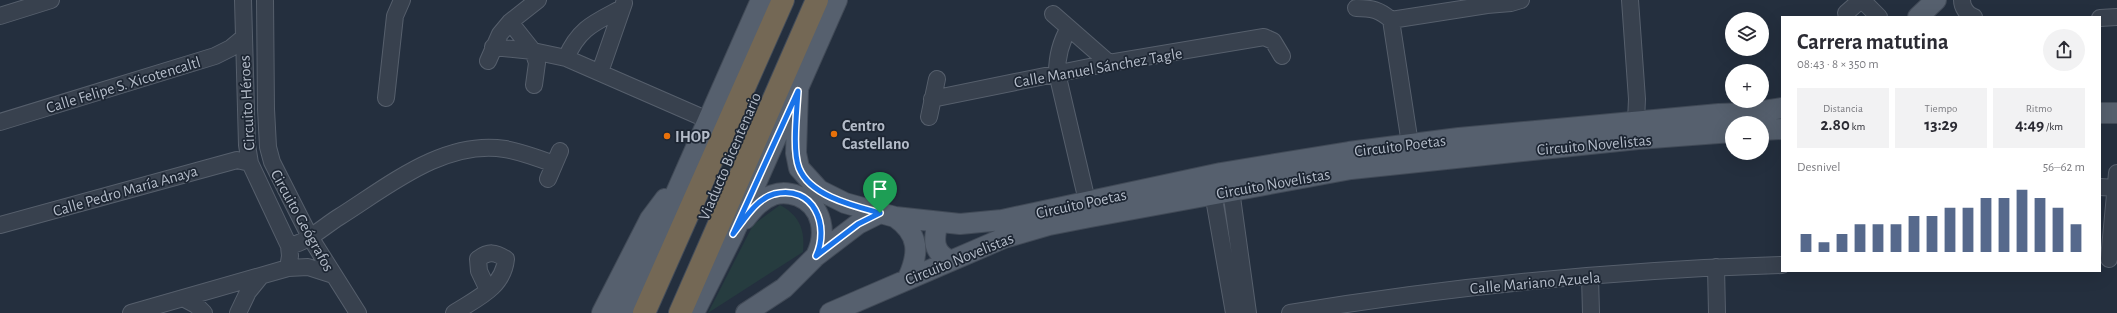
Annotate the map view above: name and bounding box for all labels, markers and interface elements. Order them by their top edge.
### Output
map controls [1725,12,1769,160]
button: layers [1725,12,1769,56]
button: share [2043,29,2085,71]
text: Carrera matutina [1797,31,1949,53]
street label: Calle Manuel Sánchez Tagle [1013,45,1184,91]
street label: Calle Felipe S. Xicotencaltl [44,54,202,116]
street label: Circuito Héroes [237,55,257,151]
text: 08:43 · 8 × 350 m [1797,58,1879,71]
button: + [1725,64,1769,108]
street label: Viaducto Bicentenario [696,90,764,223]
text: Distancia [1823,103,1863,114]
text: Tiempo [1925,103,1957,114]
text: Ritmo [2026,103,2052,114]
button: − [1725,116,1769,160]
text: 2.80 [1821,116,1850,133]
text: 13:29 [1924,116,1958,133]
text: 4:49 [2015,116,2044,133]
place label: Centro Castellano [842,118,909,152]
text: km [1850,121,1865,132]
text: /km [2044,121,2063,132]
place label: IHOP [675,129,710,145]
marker: Centro Castellano [829,129,839,139]
marker: IHOP [662,131,672,141]
street label: Circuito Poetas [1353,132,1447,160]
street label: Circuito Novelistas [1536,132,1652,158]
text: Desnivel [1797,161,1841,174]
text: 56–62 m [2043,161,2085,174]
street label: Calle Pedro María Anaya [51,163,200,220]
street label: Circuito Novelistas [1215,166,1331,202]
street label: Circuito Geógrafos [268,167,337,274]
pin [863,172,897,213]
icon: arrive [869,178,891,200]
street label: Circuito Poetas [1034,187,1128,221]
street label: Circuito Novelistas [903,230,1016,288]
street label: Calle Mariano Azuela [1469,269,1601,297]

